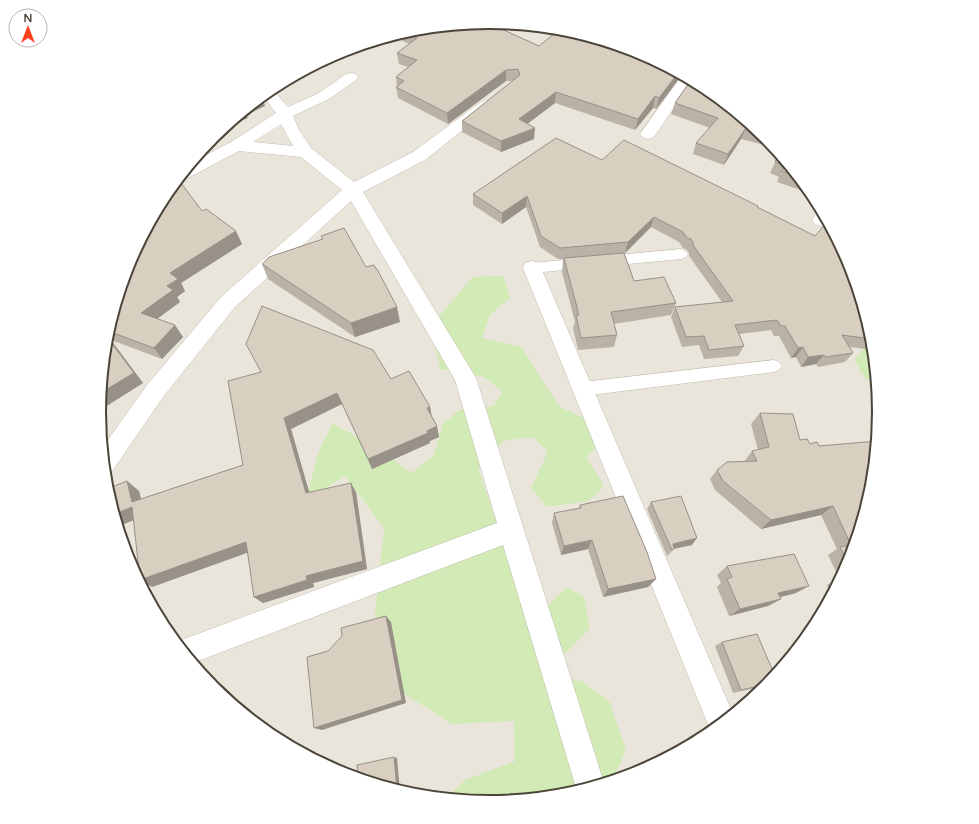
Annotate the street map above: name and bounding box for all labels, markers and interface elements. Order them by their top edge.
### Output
north arrow [8,8,48,48]
text: N [24,12,32,25]

